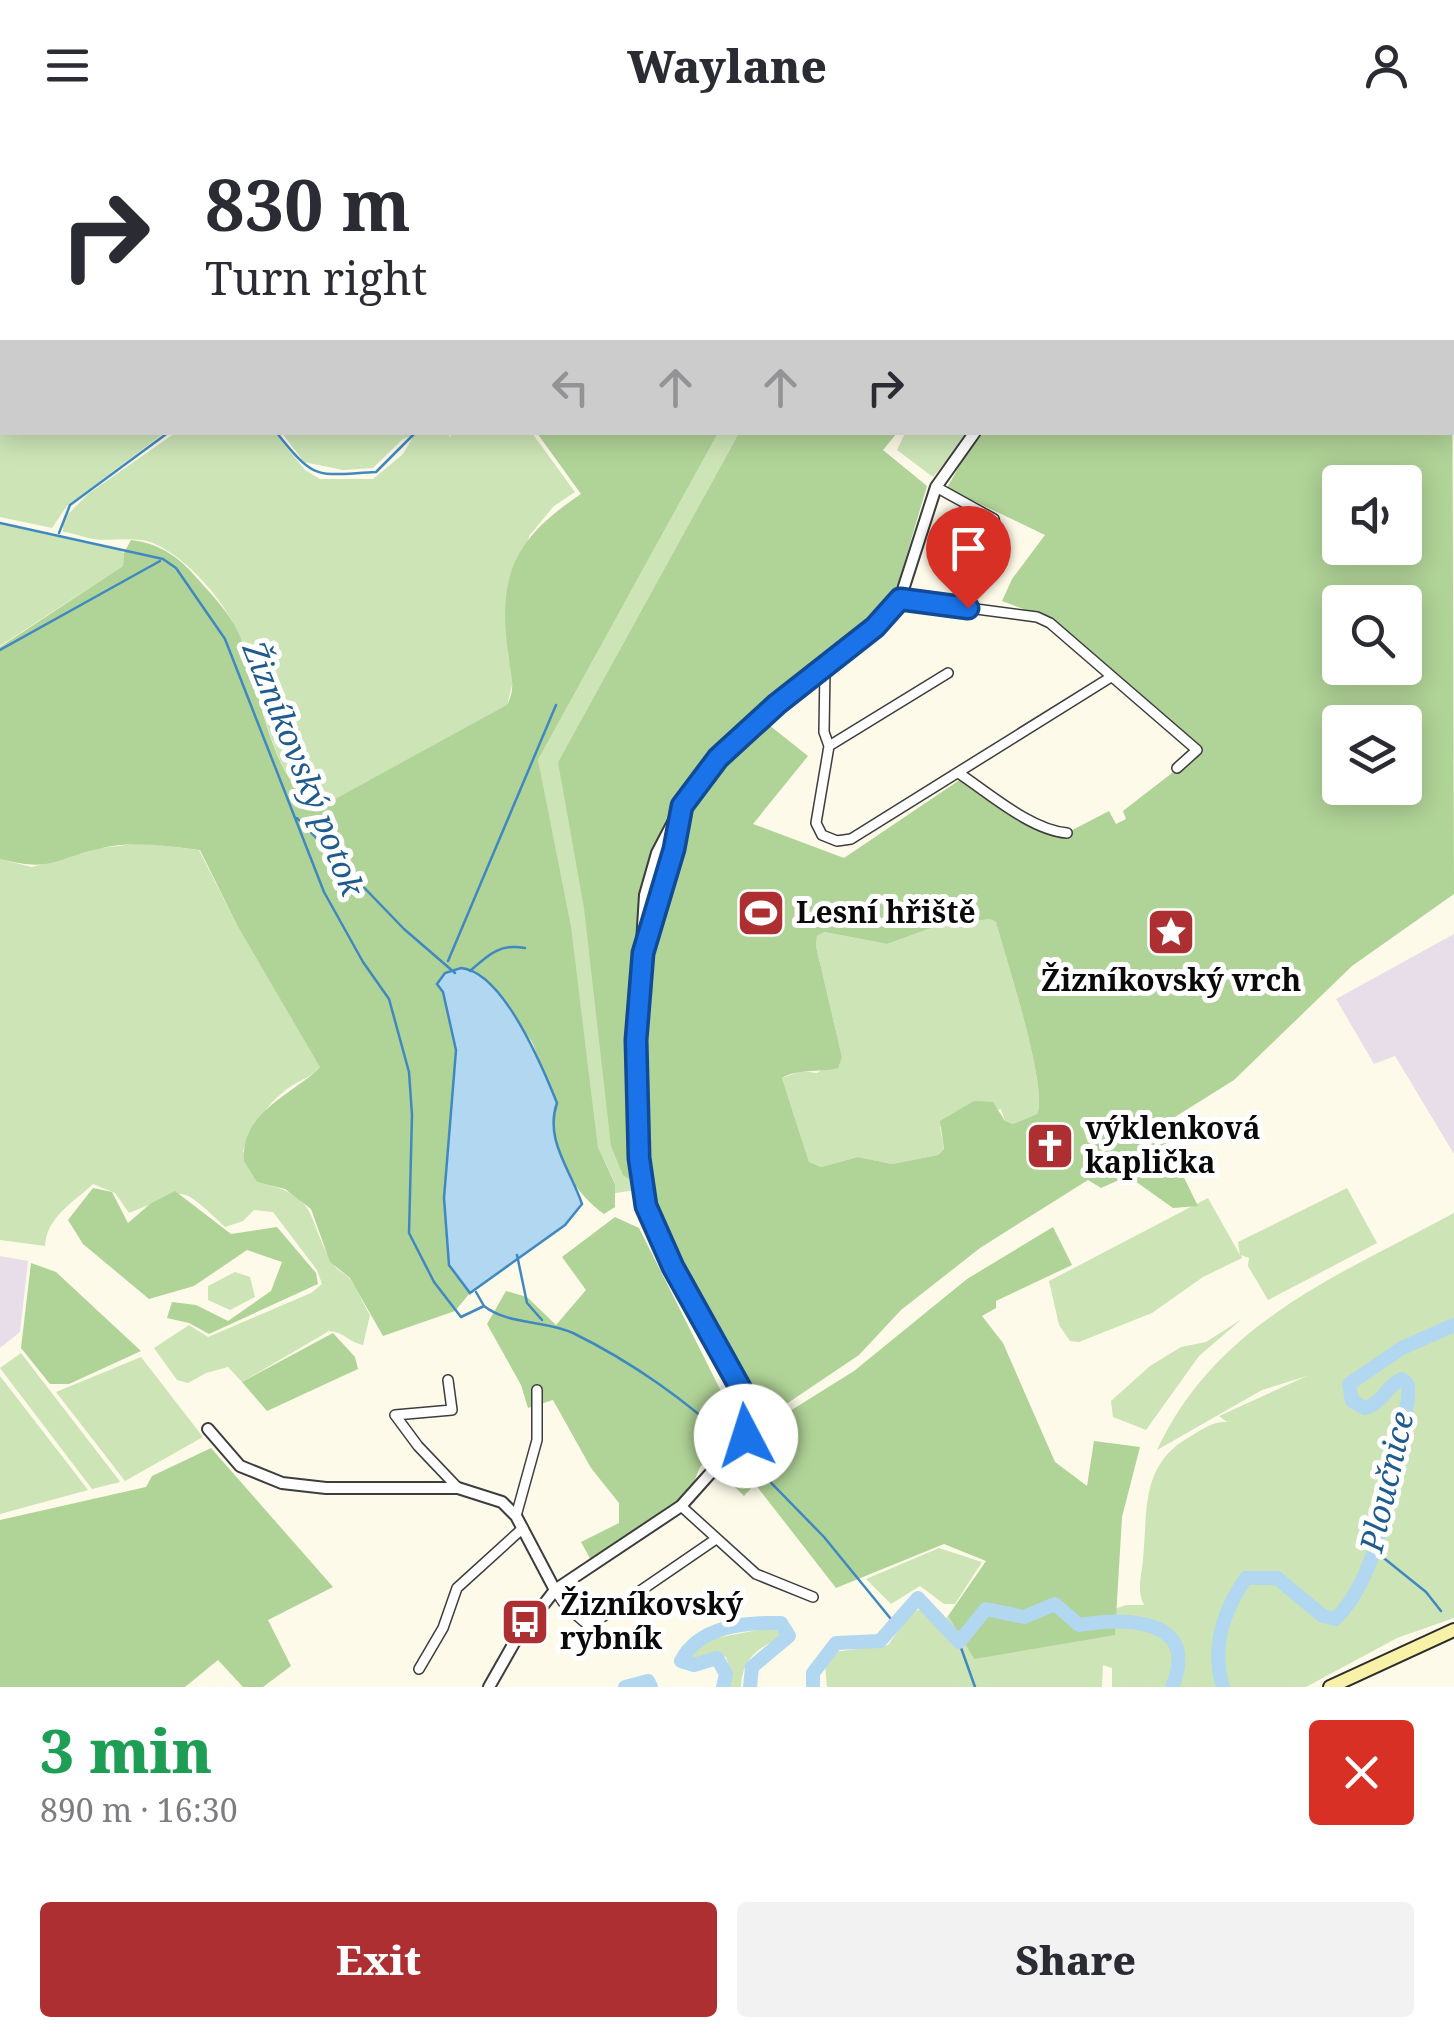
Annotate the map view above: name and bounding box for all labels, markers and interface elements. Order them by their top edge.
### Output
text: Waylane [627,35,827,96]
icon: menu [40,38,95,93]
icon: person [1359,38,1414,93]
text: 830 m [205,156,411,252]
icon: right [40,170,170,300]
text: Turn right [205,247,427,308]
icon: left [543,360,598,415]
icon: ahead [648,360,703,415]
icon: ahead [753,360,808,415]
icon: right [858,360,913,415]
map controls [1322,465,1422,805]
button: sound [1322,465,1422,565]
pin [926,506,1011,609]
icon: arrive [941,521,996,576]
button: search [1322,585,1422,685]
water label: Žizníkovský potok [233,634,376,904]
button: layers [1322,705,1422,805]
sports icon: Lesní hřiště [735,887,787,939]
place label: Lesní hřiště [796,891,976,932]
place icon: Žizníkovský vrch [1145,906,1197,958]
place label: Žizníkovský vrch [1041,959,1301,1000]
place label: výklenková kaplička [1085,1107,1261,1182]
church icon: výklenková kaplička [1024,1120,1076,1172]
position arrow [694,1384,798,1488]
water label: Ploučnice [1348,1407,1423,1557]
place label: Žizníkovský rybník [560,1583,744,1658]
bus stop icon: Žizníkovský rybník [499,1596,551,1648]
text: 3 min [40,1709,212,1791]
button: close [1309,1720,1414,1825]
text: 890 m · 16:30 [40,1788,238,1831]
button: Exit [40,1902,717,2017]
button: Share [737,1902,1414,2017]

